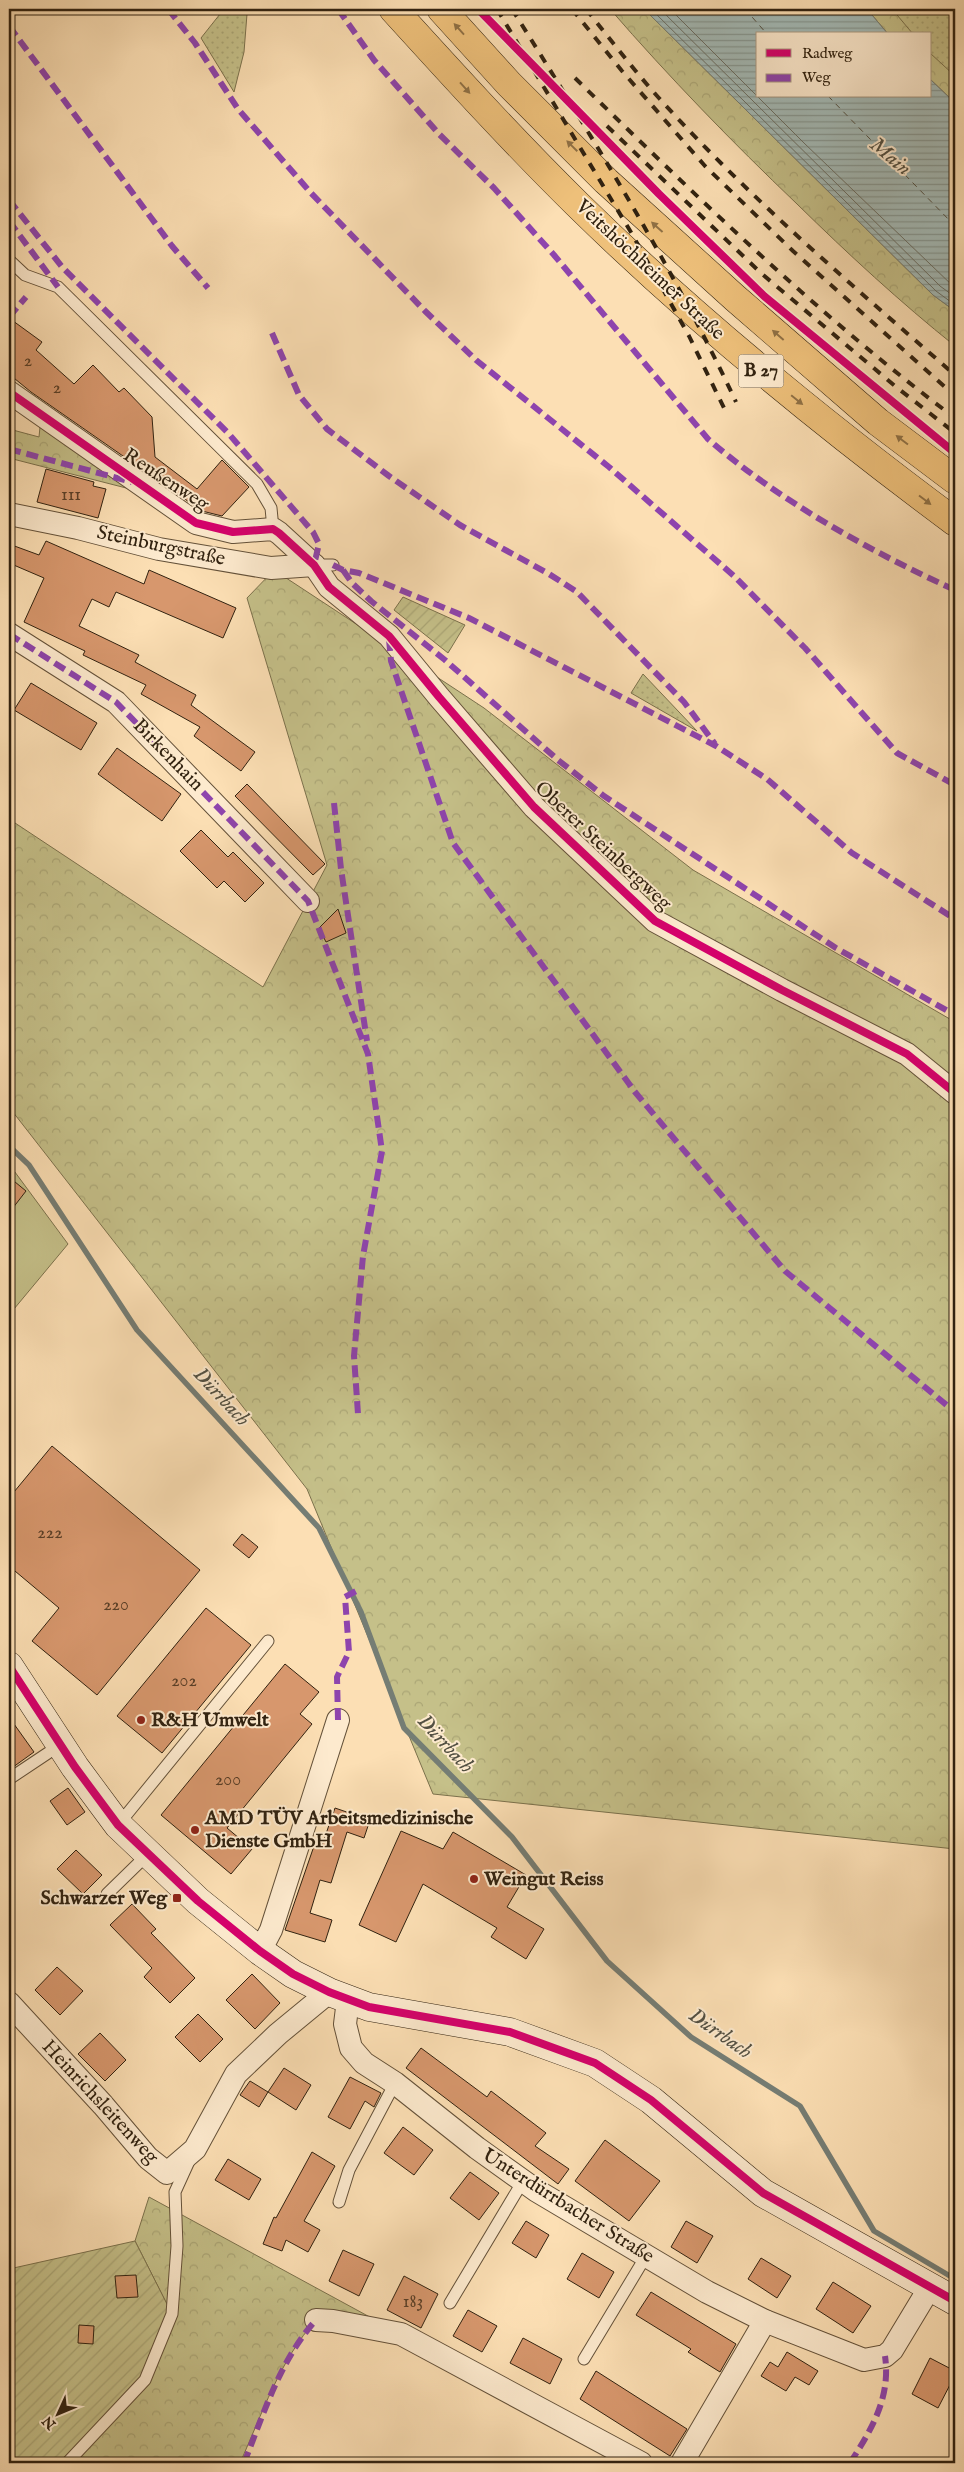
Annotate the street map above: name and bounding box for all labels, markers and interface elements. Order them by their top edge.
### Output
one-way arrow [454,22,465,35]
legend [756,32,932,98]
text: Radweg [802,44,853,63]
text: Weg [802,68,831,87]
one-way arrow [459,82,471,94]
water label: Main [864,132,916,182]
one-way arrow [566,140,578,152]
street label: Veitshöchheimer Straße [569,194,730,346]
one-way arrow [651,221,663,233]
one-way arrow [772,330,785,341]
house number: 2 [24,350,32,373]
road number: B 27 [738,354,784,388]
house number: 2 [53,377,61,400]
one-way arrow [790,395,803,406]
one-way arrow [895,435,909,445]
street label: Reußenweg [118,443,215,518]
house number: 111 [61,484,81,507]
one-way arrow [918,495,932,505]
street label: Steinburgstraße [94,520,228,572]
street label: Birkenhain [127,713,209,797]
street label: Oberer Steinbergweg [529,776,678,917]
water label: Dürrbach [187,1362,255,1432]
house number: 222 [37,1522,63,1545]
house number: 220 [103,1594,129,1617]
house number: 202 [171,1670,197,1693]
place label: R&H Umwelt [151,1708,269,1733]
water label: Dürrbach [411,1709,479,1779]
marker: R&H Umwelt [135,1714,147,1726]
house number: 200 [215,1769,241,1792]
place label: AMD TÜV Arbeitsmedizinische Dienste GmbH [204,1806,474,1854]
marker: AMD TÜV Arbeitsmedizinische Dienste GmbH [189,1824,201,1836]
place label: Weingut Reiss [483,1867,603,1892]
marker: Weingut Reiss [468,1873,480,1885]
place label: Schwarzer Weg [40,1886,168,1911]
marker: Schwarzer Weg [171,1892,183,1904]
water label: Dürrbach [683,2002,757,2066]
street label: Heinrichsleitenweg [36,2035,165,2170]
street label: Unterdürrbacher Straße [477,2143,659,2269]
house number: 183 [403,2291,423,2314]
north arrow [32,2390,82,2440]
text: N [39,2412,61,2434]

